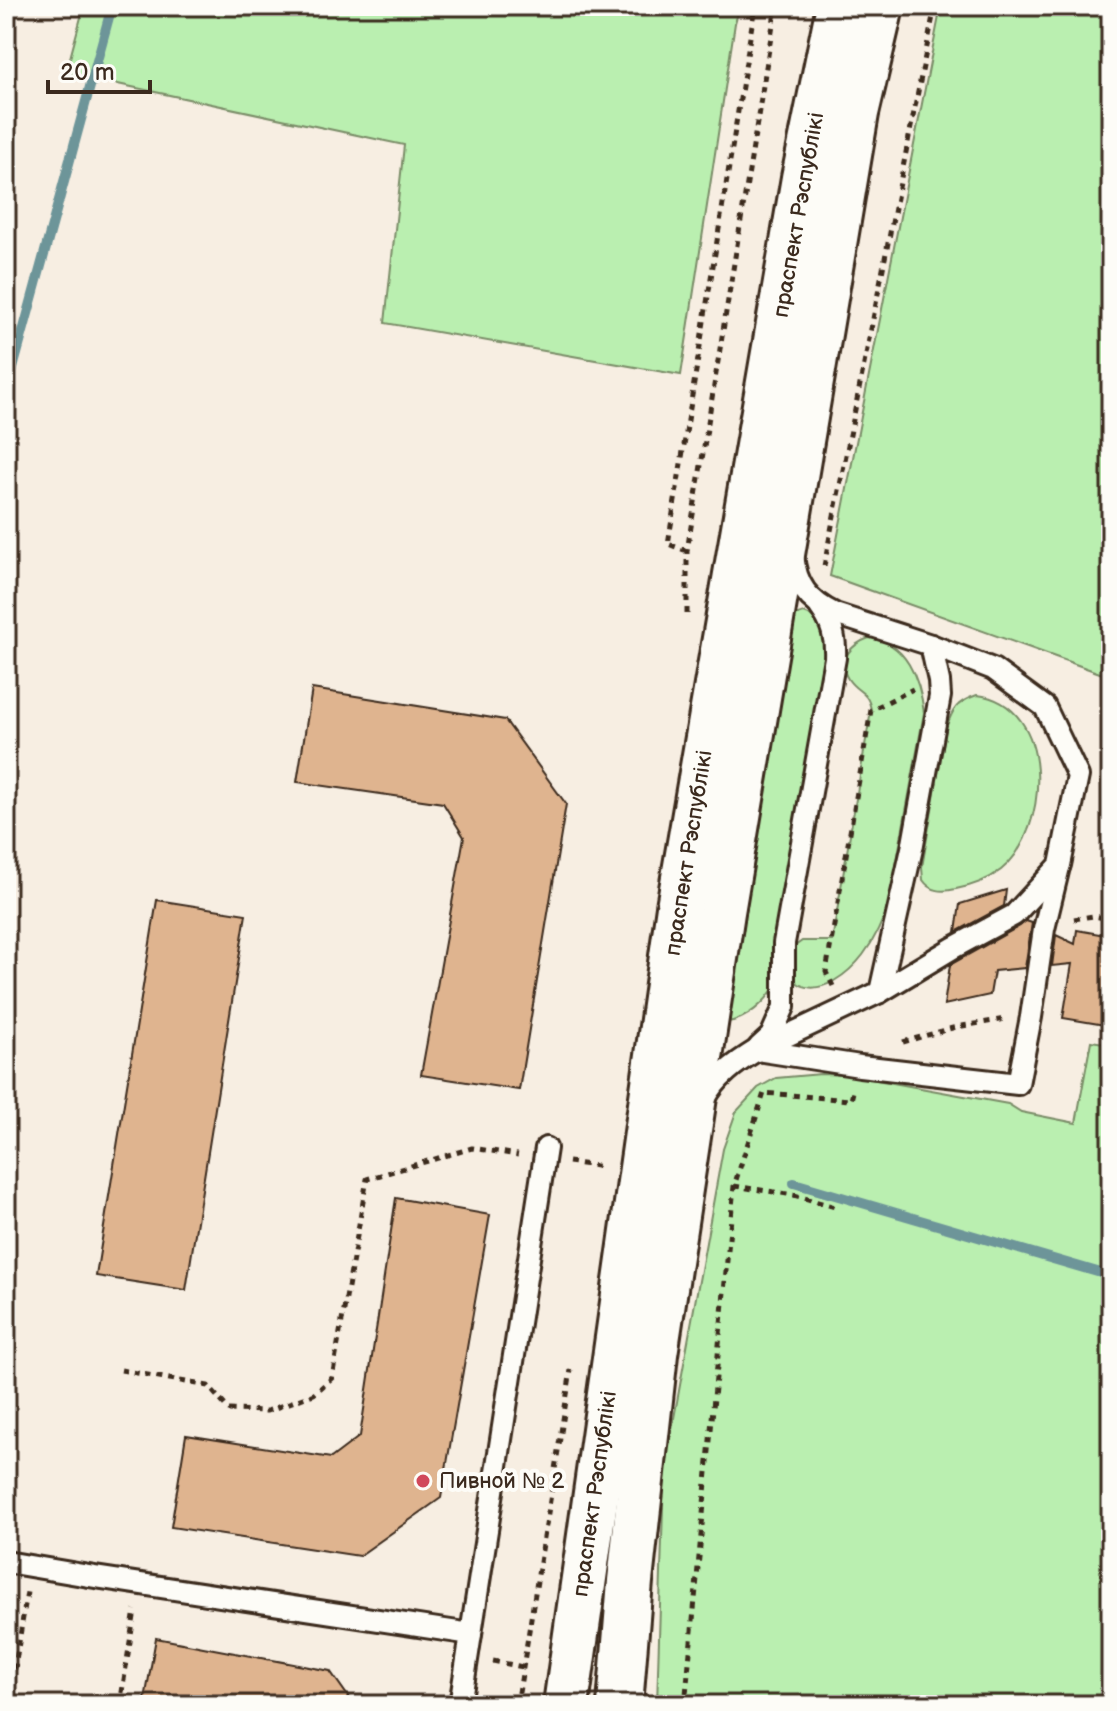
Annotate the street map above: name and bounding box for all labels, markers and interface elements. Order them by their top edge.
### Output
scale bar [48,44,150,94]
text: 20 m [60,58,115,87]
street label: праспект Рэспублікі [768,110,830,320]
street label: праспект Рэспублікі [659,748,719,958]
street label: праспект Рэспублікі [567,1389,623,1599]
place label: Пивной № 2 [439,1468,564,1495]
marker: Пивной № 2 [414,1472,432,1490]

